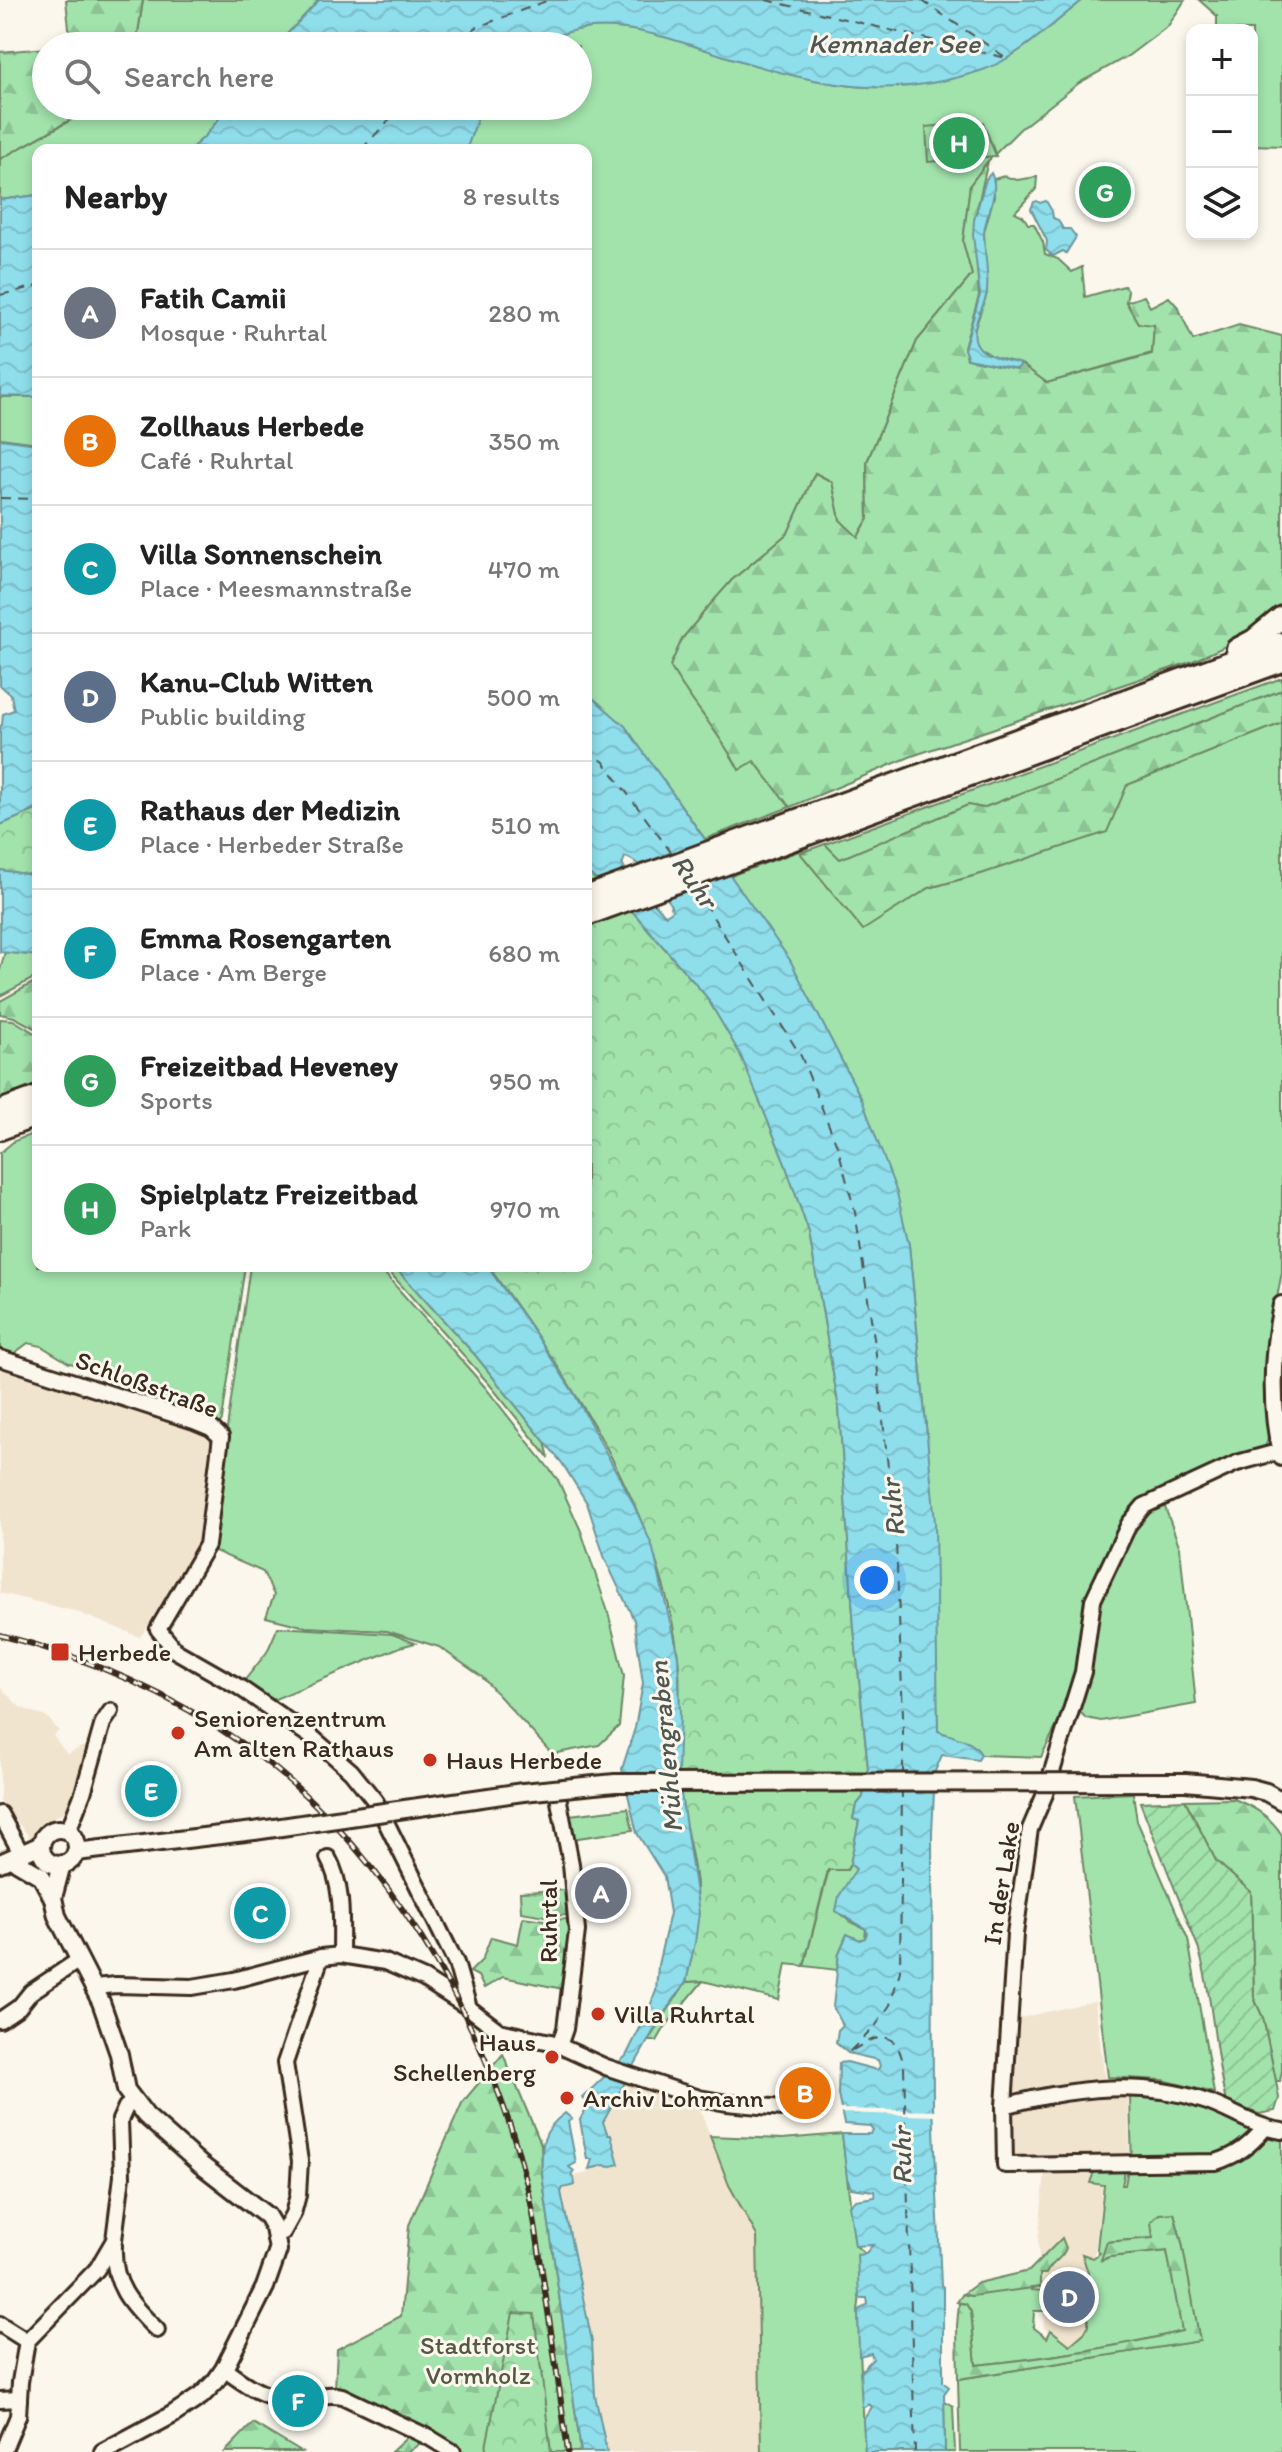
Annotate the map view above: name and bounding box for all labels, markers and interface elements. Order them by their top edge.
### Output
map controls [1186,24,1258,240]
button: + [1186,24,1258,96]
water label: Kemnader See [808,26,982,60]
search box [32,32,592,120]
icon: search [60,54,104,98]
text: Search here [124,58,274,95]
button: − [1186,96,1258,168]
pin: H [933,113,985,173]
pin: G [1079,162,1131,222]
button: layers [1186,168,1258,240]
text: Nearby [64,176,167,217]
text: 8 results [463,180,560,212]
text: Fatih Camii [140,279,286,316]
text: A [82,297,98,329]
text: 280 m [488,297,560,329]
text: Mosque · Ruhrtal [140,316,327,348]
text: Zollhaus Herbede [140,407,364,444]
text: B [82,425,98,457]
text: 350 m [488,425,560,457]
text: Café · Ruhrtal [140,444,293,476]
text: Villa Sonnenschein [140,535,382,572]
text: C [82,553,98,585]
text: 470 m [488,553,560,585]
text: Place · Meesmannstraße [140,572,412,604]
text: Kanu-Club Witten [140,663,373,700]
text: D [81,681,99,713]
text: 500 m [487,681,560,713]
text: Public building [140,700,306,732]
text: Rathaus der Medizin [140,791,400,828]
text: E [83,809,97,841]
text: 510 m [491,809,560,841]
text: Place · Herbeder Straße [140,828,404,860]
water label: Ruhr [664,847,728,917]
text: Emma Rosengarten [140,919,391,956]
text: F [83,937,97,969]
text: 680 m [488,937,560,969]
text: Place · Am Berge [140,956,327,988]
text: Freizeitbad Heveney [140,1047,398,1084]
text: G [81,1065,99,1097]
text: 950 m [489,1065,560,1097]
text: Sports [140,1084,213,1116]
text: Spielplatz Freizeitbad [140,1175,417,1212]
text: H [81,1193,99,1225]
text: 970 m [490,1193,560,1225]
text: Park [140,1212,191,1244]
street label: Schloßstraße [71,1343,223,1425]
water label: Ruhr [872,1474,912,1539]
your location [854,1560,894,1600]
place label: Herbede [78,1636,171,1668]
marker: Herbede [49,1641,71,1663]
water label: Mühlengraben [641,1659,689,1834]
place label: Seniorenzentrum Am alten Rathaus [194,1702,394,1764]
marker: Seniorenzentrum Am alten Rathaus [169,1724,187,1742]
place label: Haus Herbede [446,1744,602,1776]
marker: Haus Herbede [421,1751,439,1769]
pin: E [125,1761,177,1821]
street label: In der Lake [975,1819,1027,1947]
pin: A [575,1863,627,1923]
street label: Ruhrtal [532,1879,564,1963]
pin: C [234,1883,286,1943]
place label: Villa Ruhrtal [614,1998,755,2030]
marker: Villa Ruhrtal [589,2005,607,2023]
place label: Haus Schellenberg [393,2026,537,2088]
marker: Haus Schellenberg [543,2048,561,2066]
pin: B [779,2063,831,2123]
place label: Archiv Lohmann [583,2082,764,2114]
marker: Archiv Lohmann [558,2089,576,2107]
water label: Ruhr [883,2123,919,2185]
pin: D [1043,2267,1095,2327]
park label: Stadtforst Vormholz [420,2329,536,2391]
pin: F [272,2371,324,2431]

